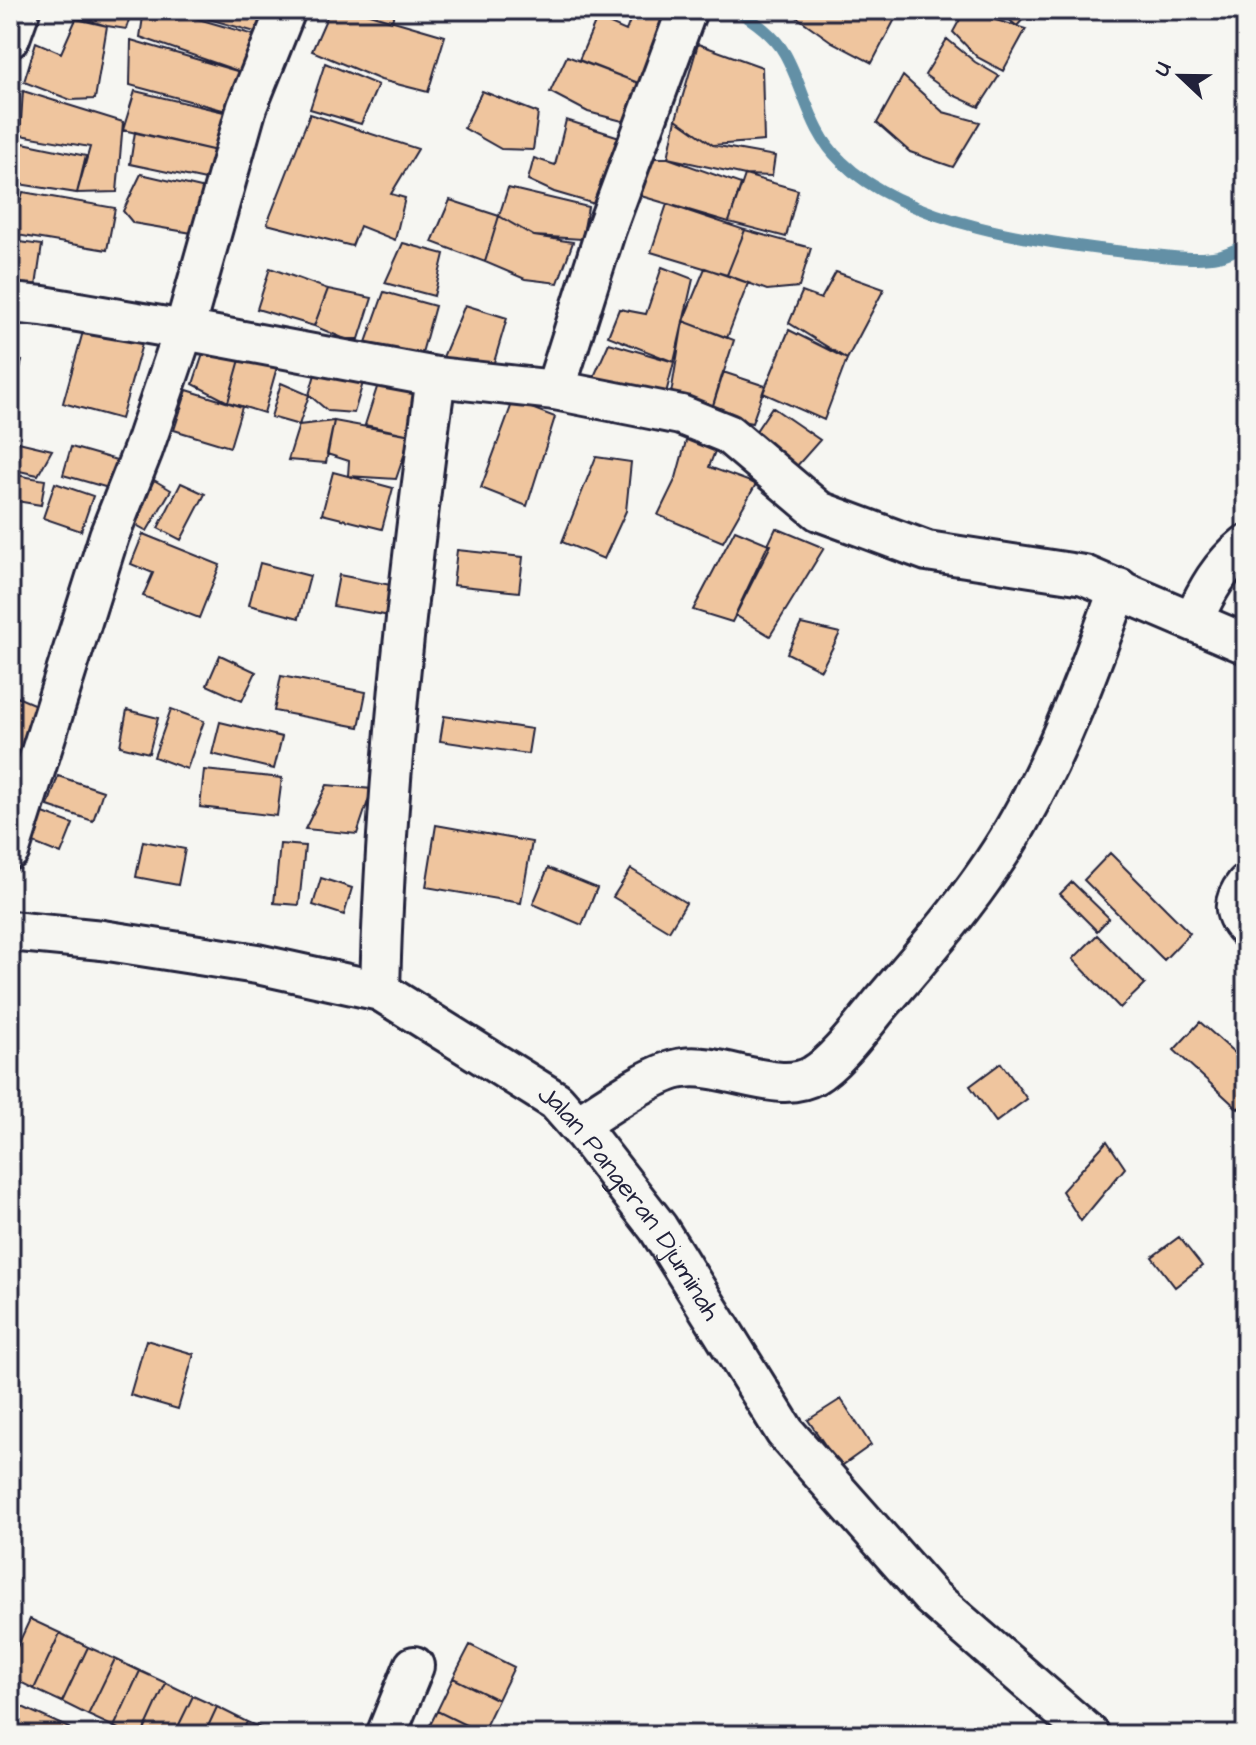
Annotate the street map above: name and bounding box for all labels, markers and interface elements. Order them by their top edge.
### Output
north arrow [1140,36,1220,116]
text: U [1146,58,1180,81]
street label: Jalan Pangeran Djuminah [531,1076,729,1327]

